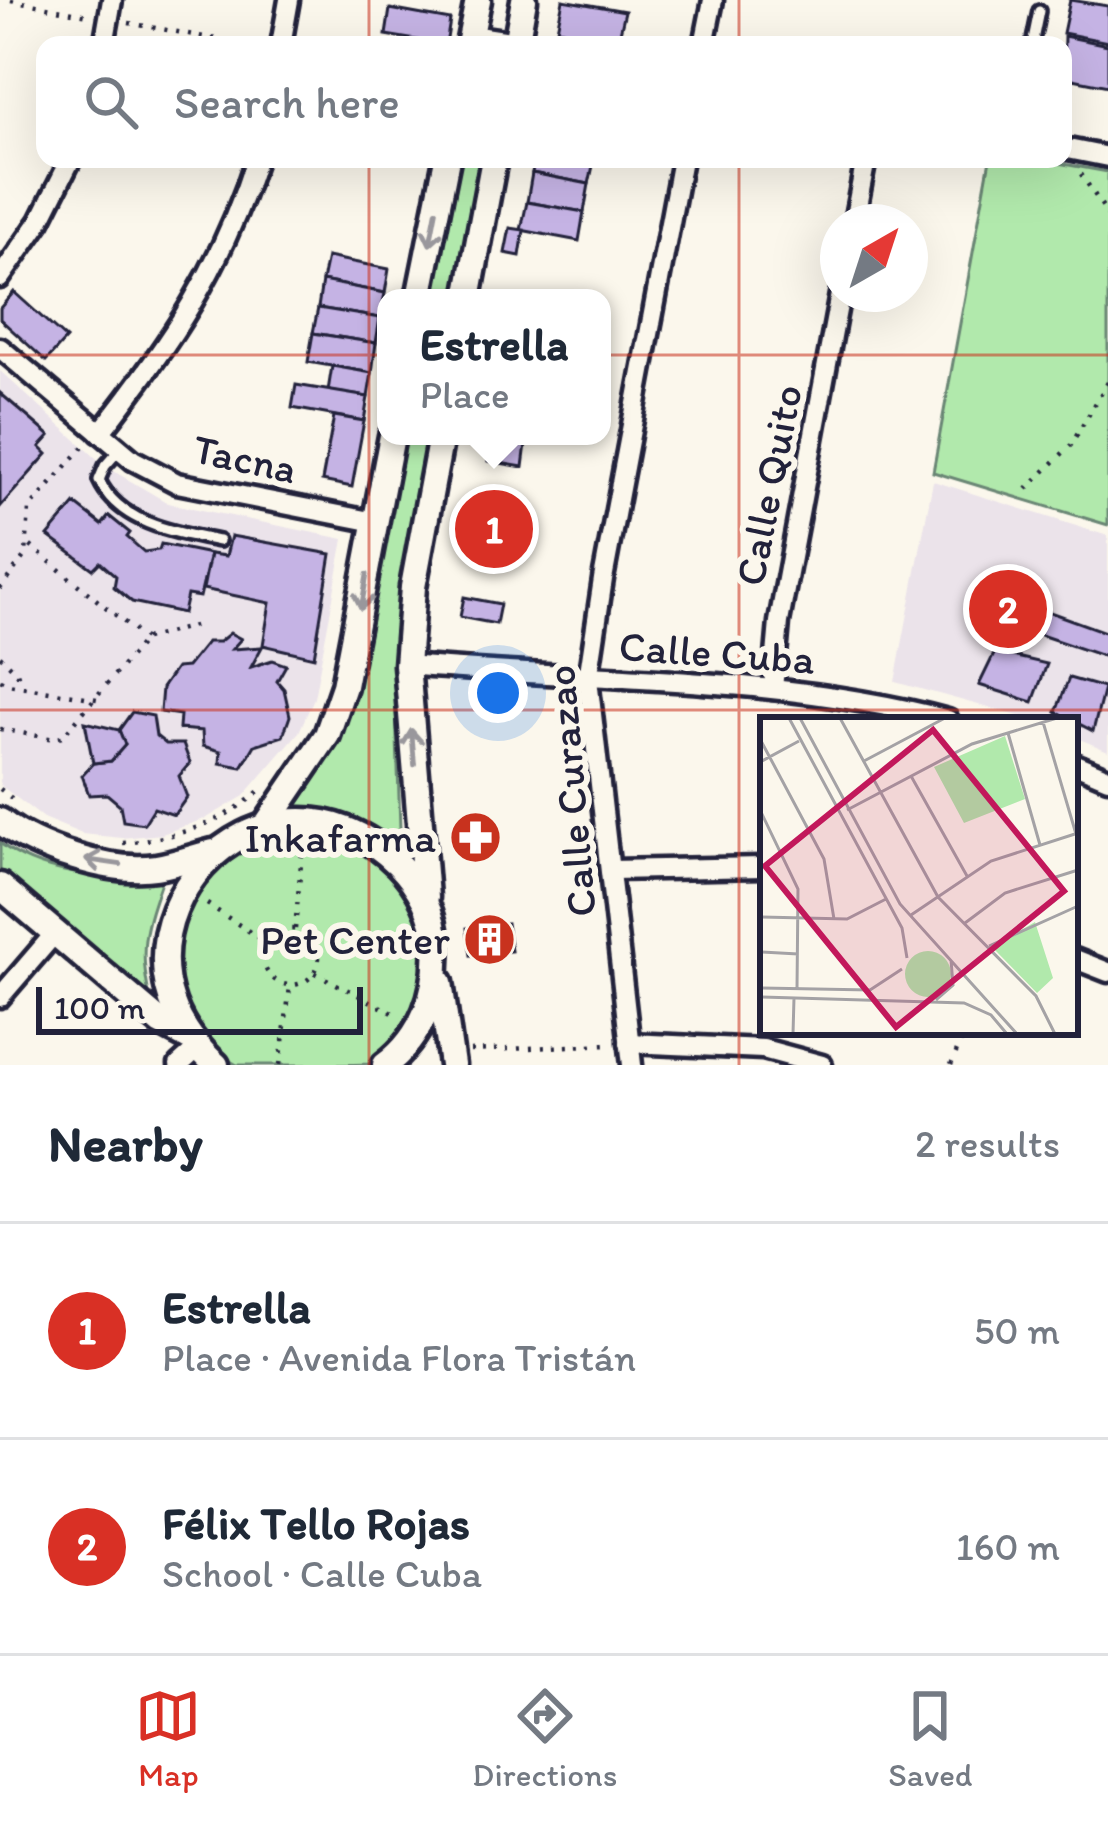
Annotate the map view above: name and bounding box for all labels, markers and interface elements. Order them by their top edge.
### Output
search box [36,36,1072,168]
icon: search [78,69,144,135]
text: Search here [174,75,400,129]
north arrow [820,204,928,312]
one-way arrow [421,208,443,247]
popup [377,289,611,445]
text: Estrella [420,317,568,371]
text: Place [420,371,510,418]
street label: Calle Quito [724,380,813,590]
street label: Tacna [189,423,301,494]
pin: 1 [455,484,533,574]
pin: 2 [969,564,1047,654]
one-way arrow [351,572,374,611]
street label: Calle Cuba [617,620,817,685]
your location [468,663,528,723]
street label: Calle Curazao [534,663,607,919]
inset map [760,717,1078,1035]
one-way arrow [401,729,424,768]
pharmacy icon: Inkafarma [447,809,503,865]
place label: Inkafarma [244,812,436,863]
one-way arrow [84,850,123,873]
building icon: Pet Center [461,911,517,967]
place label: Pet Center [260,914,450,965]
scale bar [36,981,363,1034]
text: 100 m [54,988,145,1027]
text: Nearby [48,1113,203,1174]
text: 2 results [915,1120,1060,1167]
text: Estrella [162,1280,311,1334]
text: 1 [78,1307,96,1354]
text: 50 m [974,1307,1060,1354]
text: Place · Avenida Flora Tristán [162,1334,636,1381]
text: Félix Tello Rojas [162,1496,470,1550]
text: 2 [77,1523,97,1570]
text: 160 m [956,1523,1060,1570]
text: School · Calle Cuba [162,1550,482,1597]
tab: Map [135,1683,201,1794]
tab: Directions [472,1683,617,1794]
tab: Saved [888,1683,973,1794]

